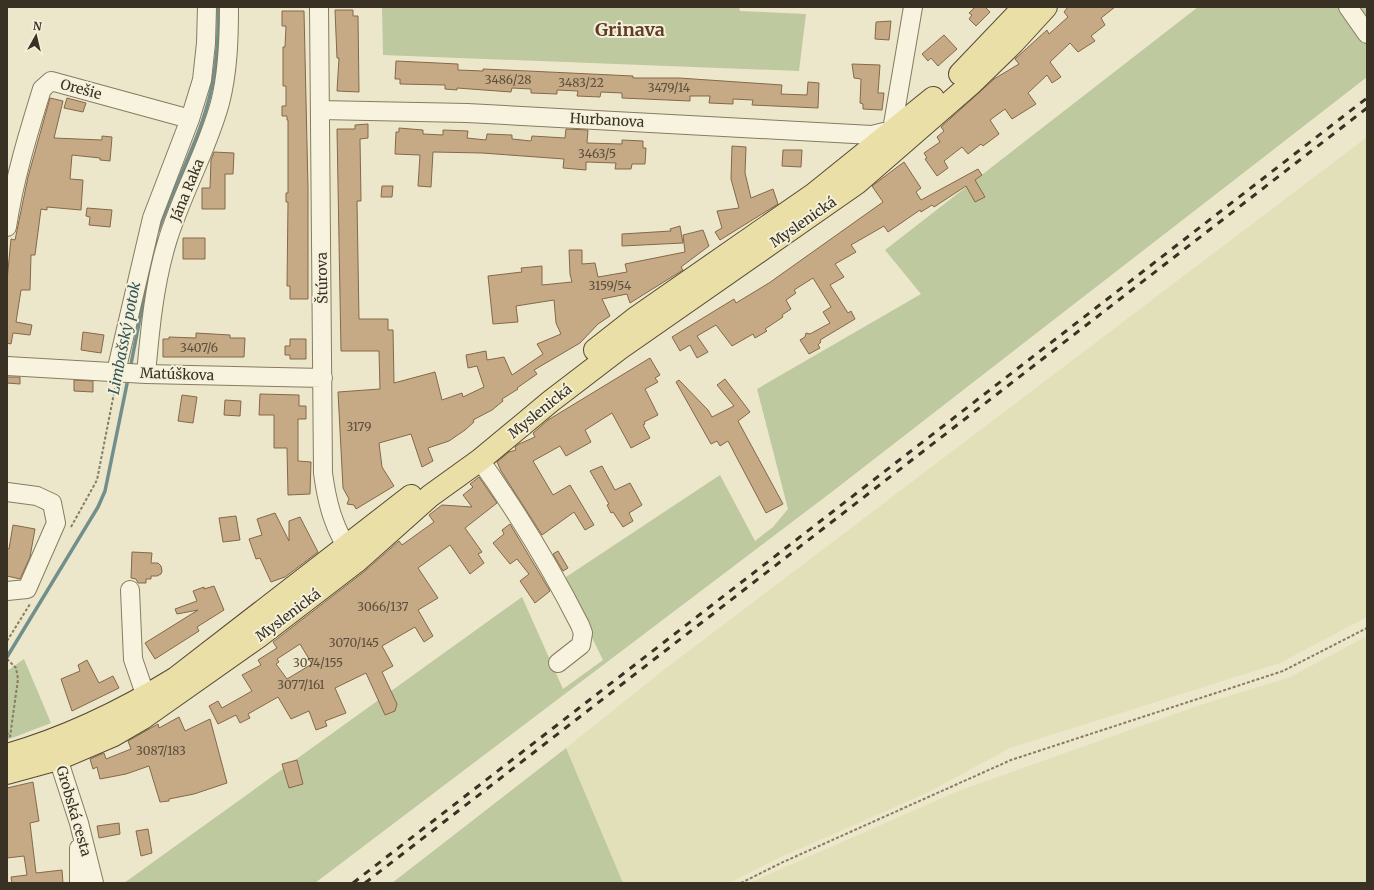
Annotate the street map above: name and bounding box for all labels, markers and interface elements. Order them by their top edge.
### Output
north arrow [16,16,56,56]
district label: Grinava [595,18,665,41]
text: N [32,19,43,34]
house number: 3486/28 [485,72,531,87]
street label: Orešie [58,75,104,103]
house number: 3483/22 [558,75,604,90]
house number: 3479/14 [648,80,691,95]
street label: Hurbanova [569,109,645,131]
house number: 3463/5 [578,146,616,161]
street label: Jána Raka [166,156,208,225]
street label: Myslenická [766,192,840,251]
street label: Štúrova [313,251,331,304]
house number: 3159/54 [589,278,632,293]
water label: Limbašský potok [104,279,144,396]
house number: 3407/6 [180,340,218,355]
street label: Matúškova [140,364,215,384]
street label: Myslenická [505,380,576,442]
house number: 3179 [346,419,372,434]
street label: Myslenická [252,584,324,645]
house number: 3066/137 [357,599,409,614]
house number: 3070/145 [329,635,379,650]
house number: 3074/155 [293,655,343,670]
house number: 3077/161 [277,677,325,692]
house number: 3087/183 [136,743,186,758]
street label: Grobská cesta [53,764,96,859]

